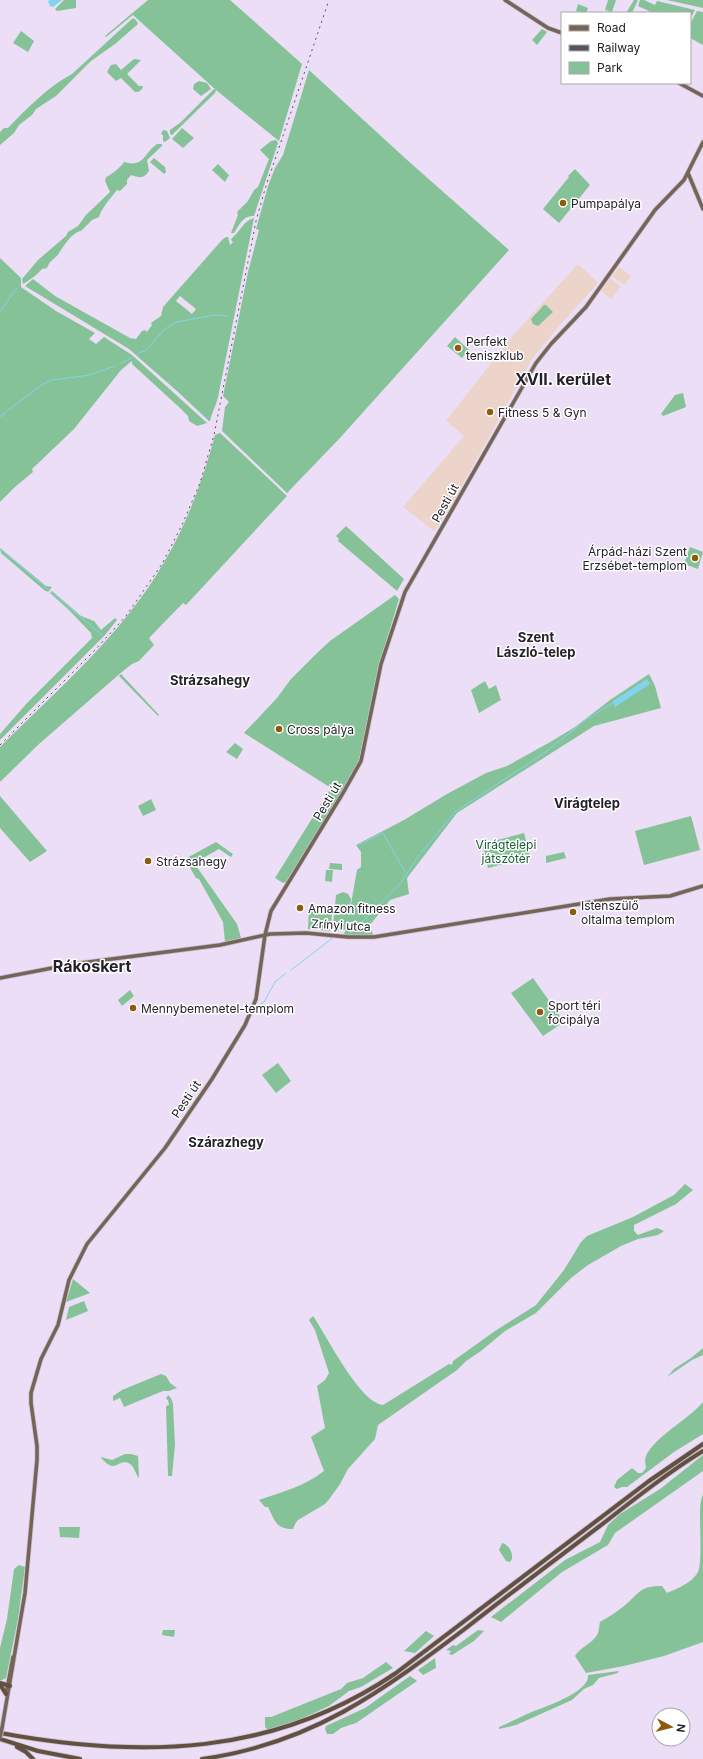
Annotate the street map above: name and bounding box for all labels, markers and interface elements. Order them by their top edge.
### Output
legend [561,12,691,84]
text: Road [597,20,626,35]
text: Railway [597,40,641,55]
text: Park [597,60,623,75]
place label: Pumpapálya [571,196,641,211]
marker: Pumpapálya [558,198,568,208]
place label: Perfekt teniszklub [466,334,524,363]
marker: Perfekt teniszklub [453,343,463,353]
district label: XVII. kerület [515,369,611,389]
place label: Fitness 5 & Gyn [498,405,587,420]
marker: Fitness 5 & Gyn [485,407,495,417]
street label: Pesti út [428,481,462,525]
place label: Árpád-házi Szent Erzsébet-templom [582,544,687,573]
marker: Árpád-házi Szent Erzsébet-templom [690,553,700,563]
district label: Szent László-telep [496,629,576,660]
district label: Strázsahegy [170,672,250,688]
place label: Cross pálya [287,722,354,737]
marker: Cross pálya [274,724,284,734]
street label: Pesti út [310,779,344,823]
district label: Virágtelep [554,795,620,811]
park label: Virágtelepi játszótér [476,837,536,866]
place label: Strázsahegy [156,854,227,869]
marker: Strázsahegy [143,856,153,866]
place label: Istenszülő oltalma templom [581,898,675,927]
place label: Amazon fitness [308,901,396,916]
marker: Amazon fitness [295,903,305,913]
marker: Istenszülő oltalma templom [568,907,578,917]
street label: Zrínyi utca [311,916,371,934]
district label: Rákoskert [53,956,131,976]
place label: Sport téri focipálya [548,998,601,1027]
place label: Mennybemenetel-templom [141,1001,294,1016]
marker: Mennybemenetel-templom [128,1003,138,1013]
marker: Sport téri focipálya [535,1007,545,1017]
street label: Pesti út [168,1077,204,1121]
district label: Szárazhegy [188,1134,264,1150]
north arrow [651,1707,691,1747]
text: N [673,1723,688,1733]

